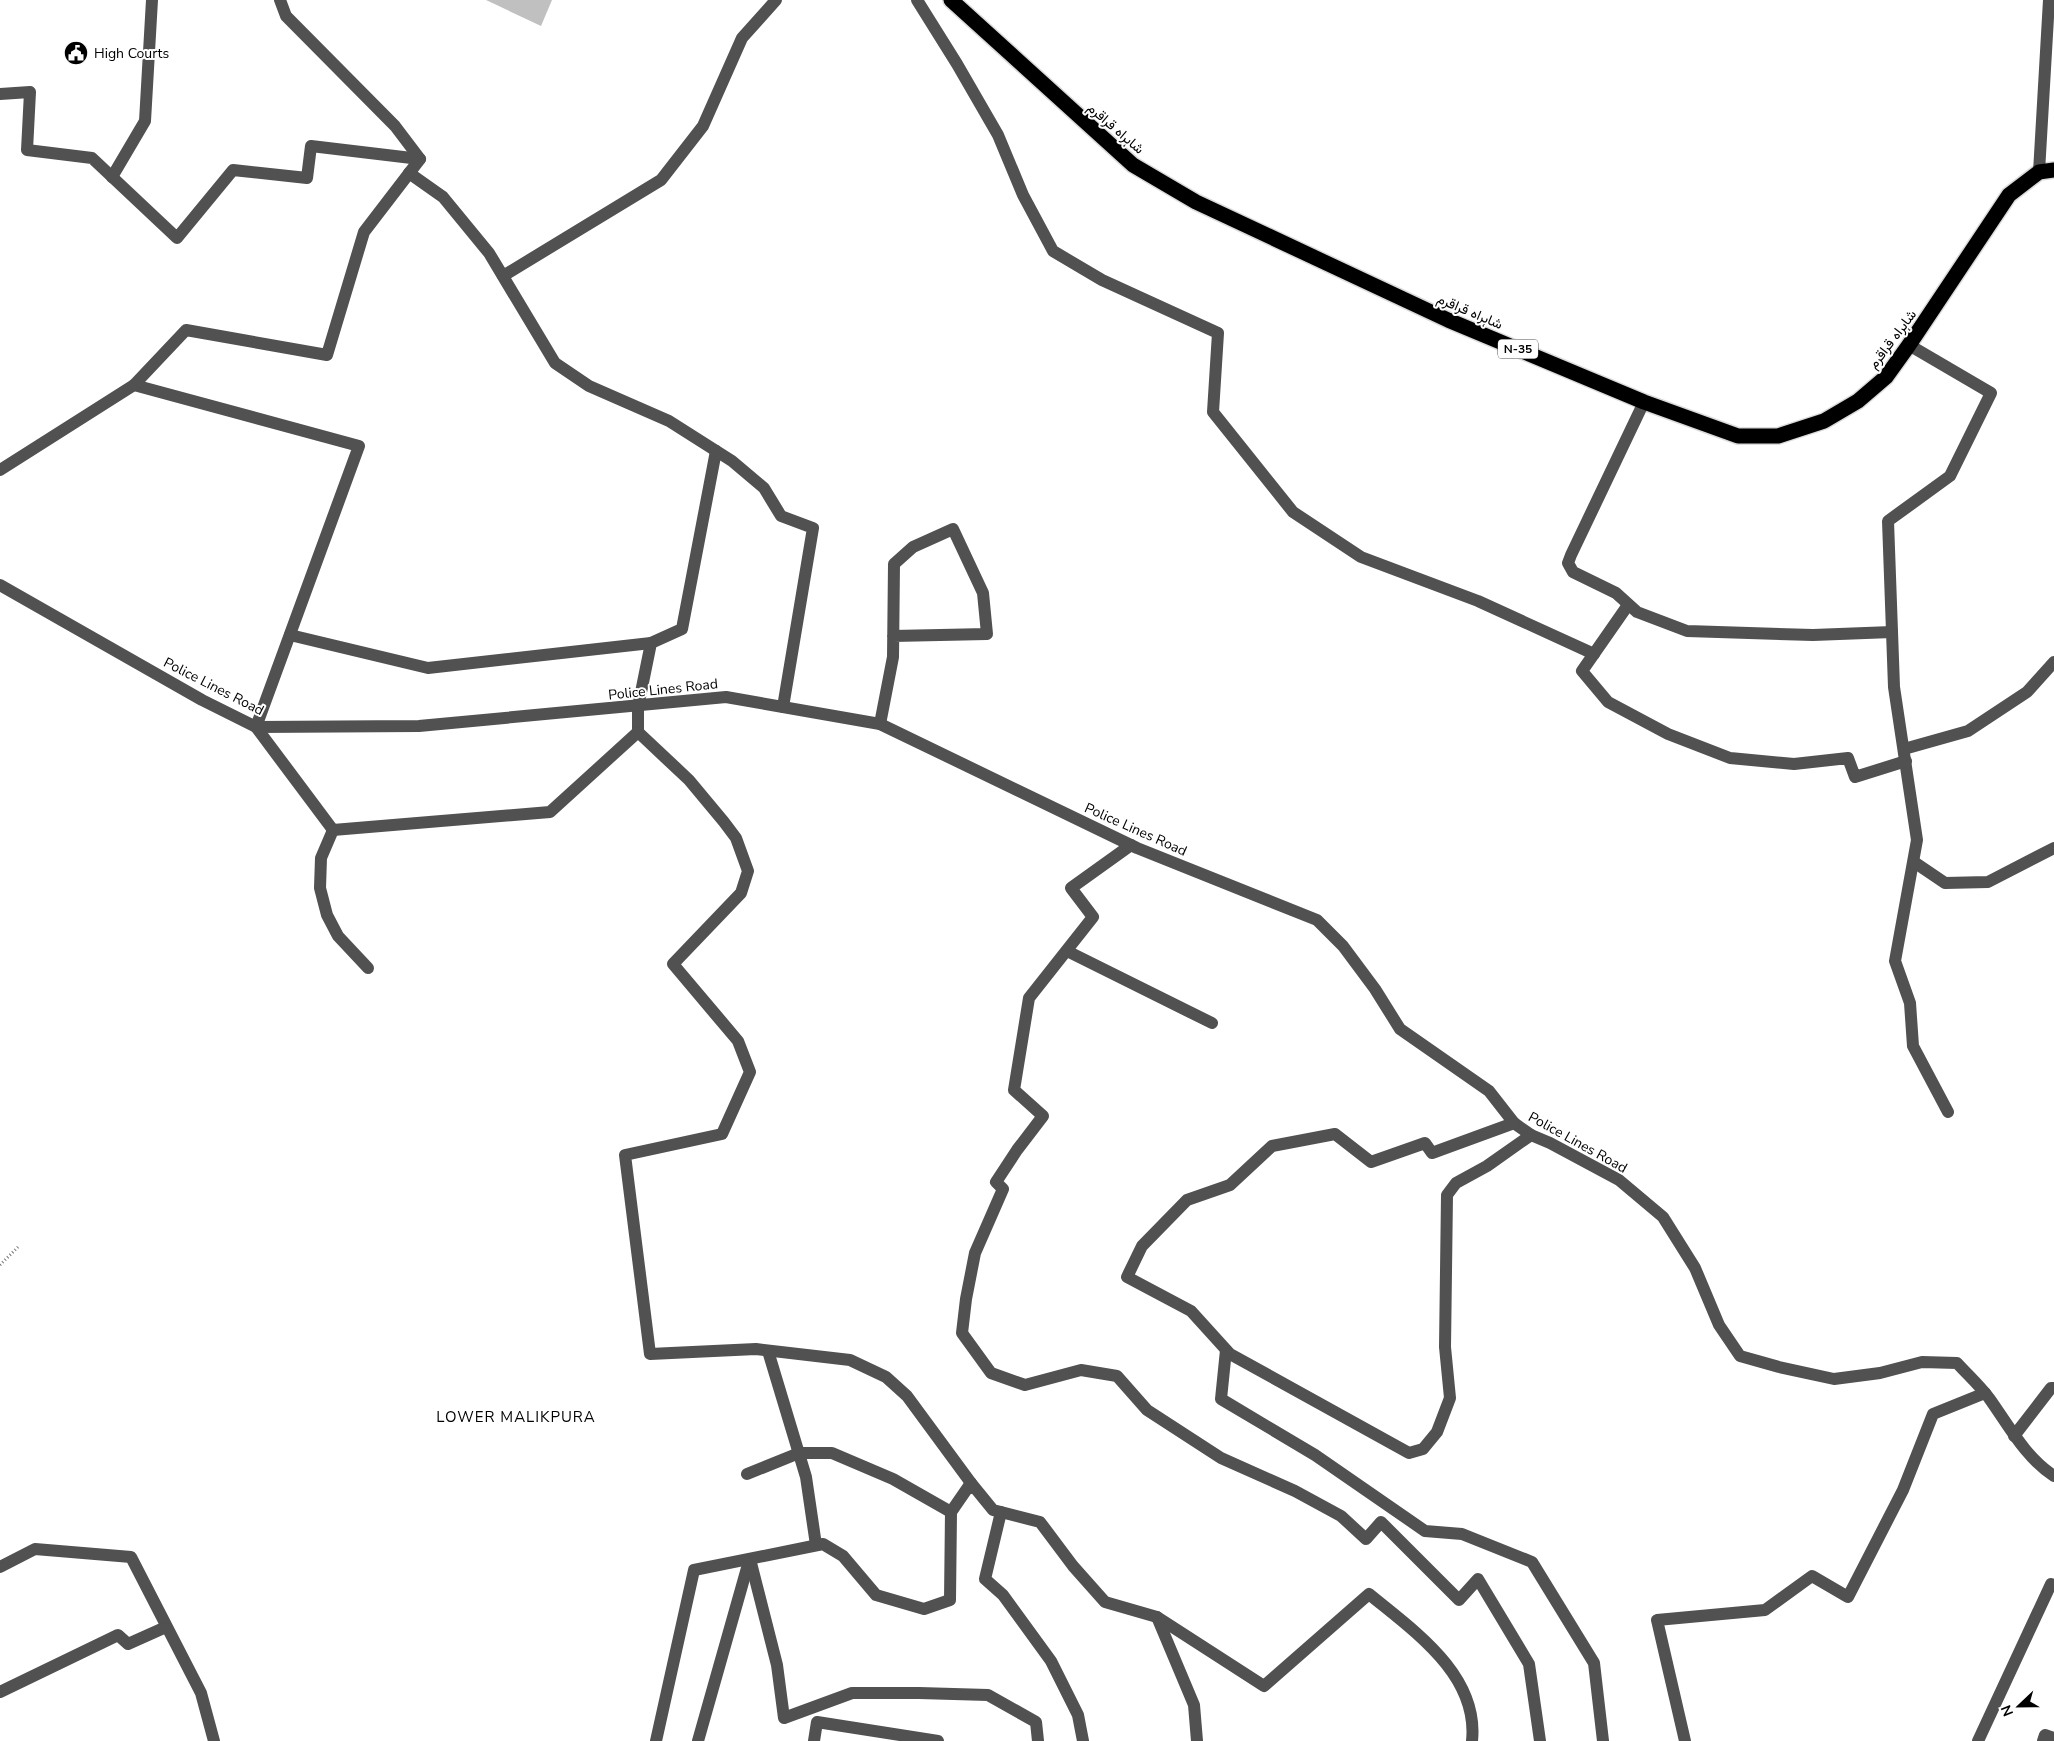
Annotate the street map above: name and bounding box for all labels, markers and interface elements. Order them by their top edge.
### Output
public building icon: High Courts [63,40,89,66]
place label: High Courts [94,44,170,63]
street label: شاہراہ قراقرم [1083,98,1148,158]
street label: شاہراہ قراقرم [1434,289,1506,334]
street label: شاہراہ قراقرم [1864,306,1921,373]
road number: N-35 [1498,339,1538,358]
street label: Police Lines Road [160,653,267,720]
street label: Police Lines Road [607,674,719,705]
street label: Police Lines Road [1082,798,1190,861]
street label: Police Lines Road [1525,1107,1631,1177]
district label: LOWER MALIKPURA [436,1407,596,1427]
north arrow [1994,1681,2044,1731]
text: N [1997,1702,2018,1719]

